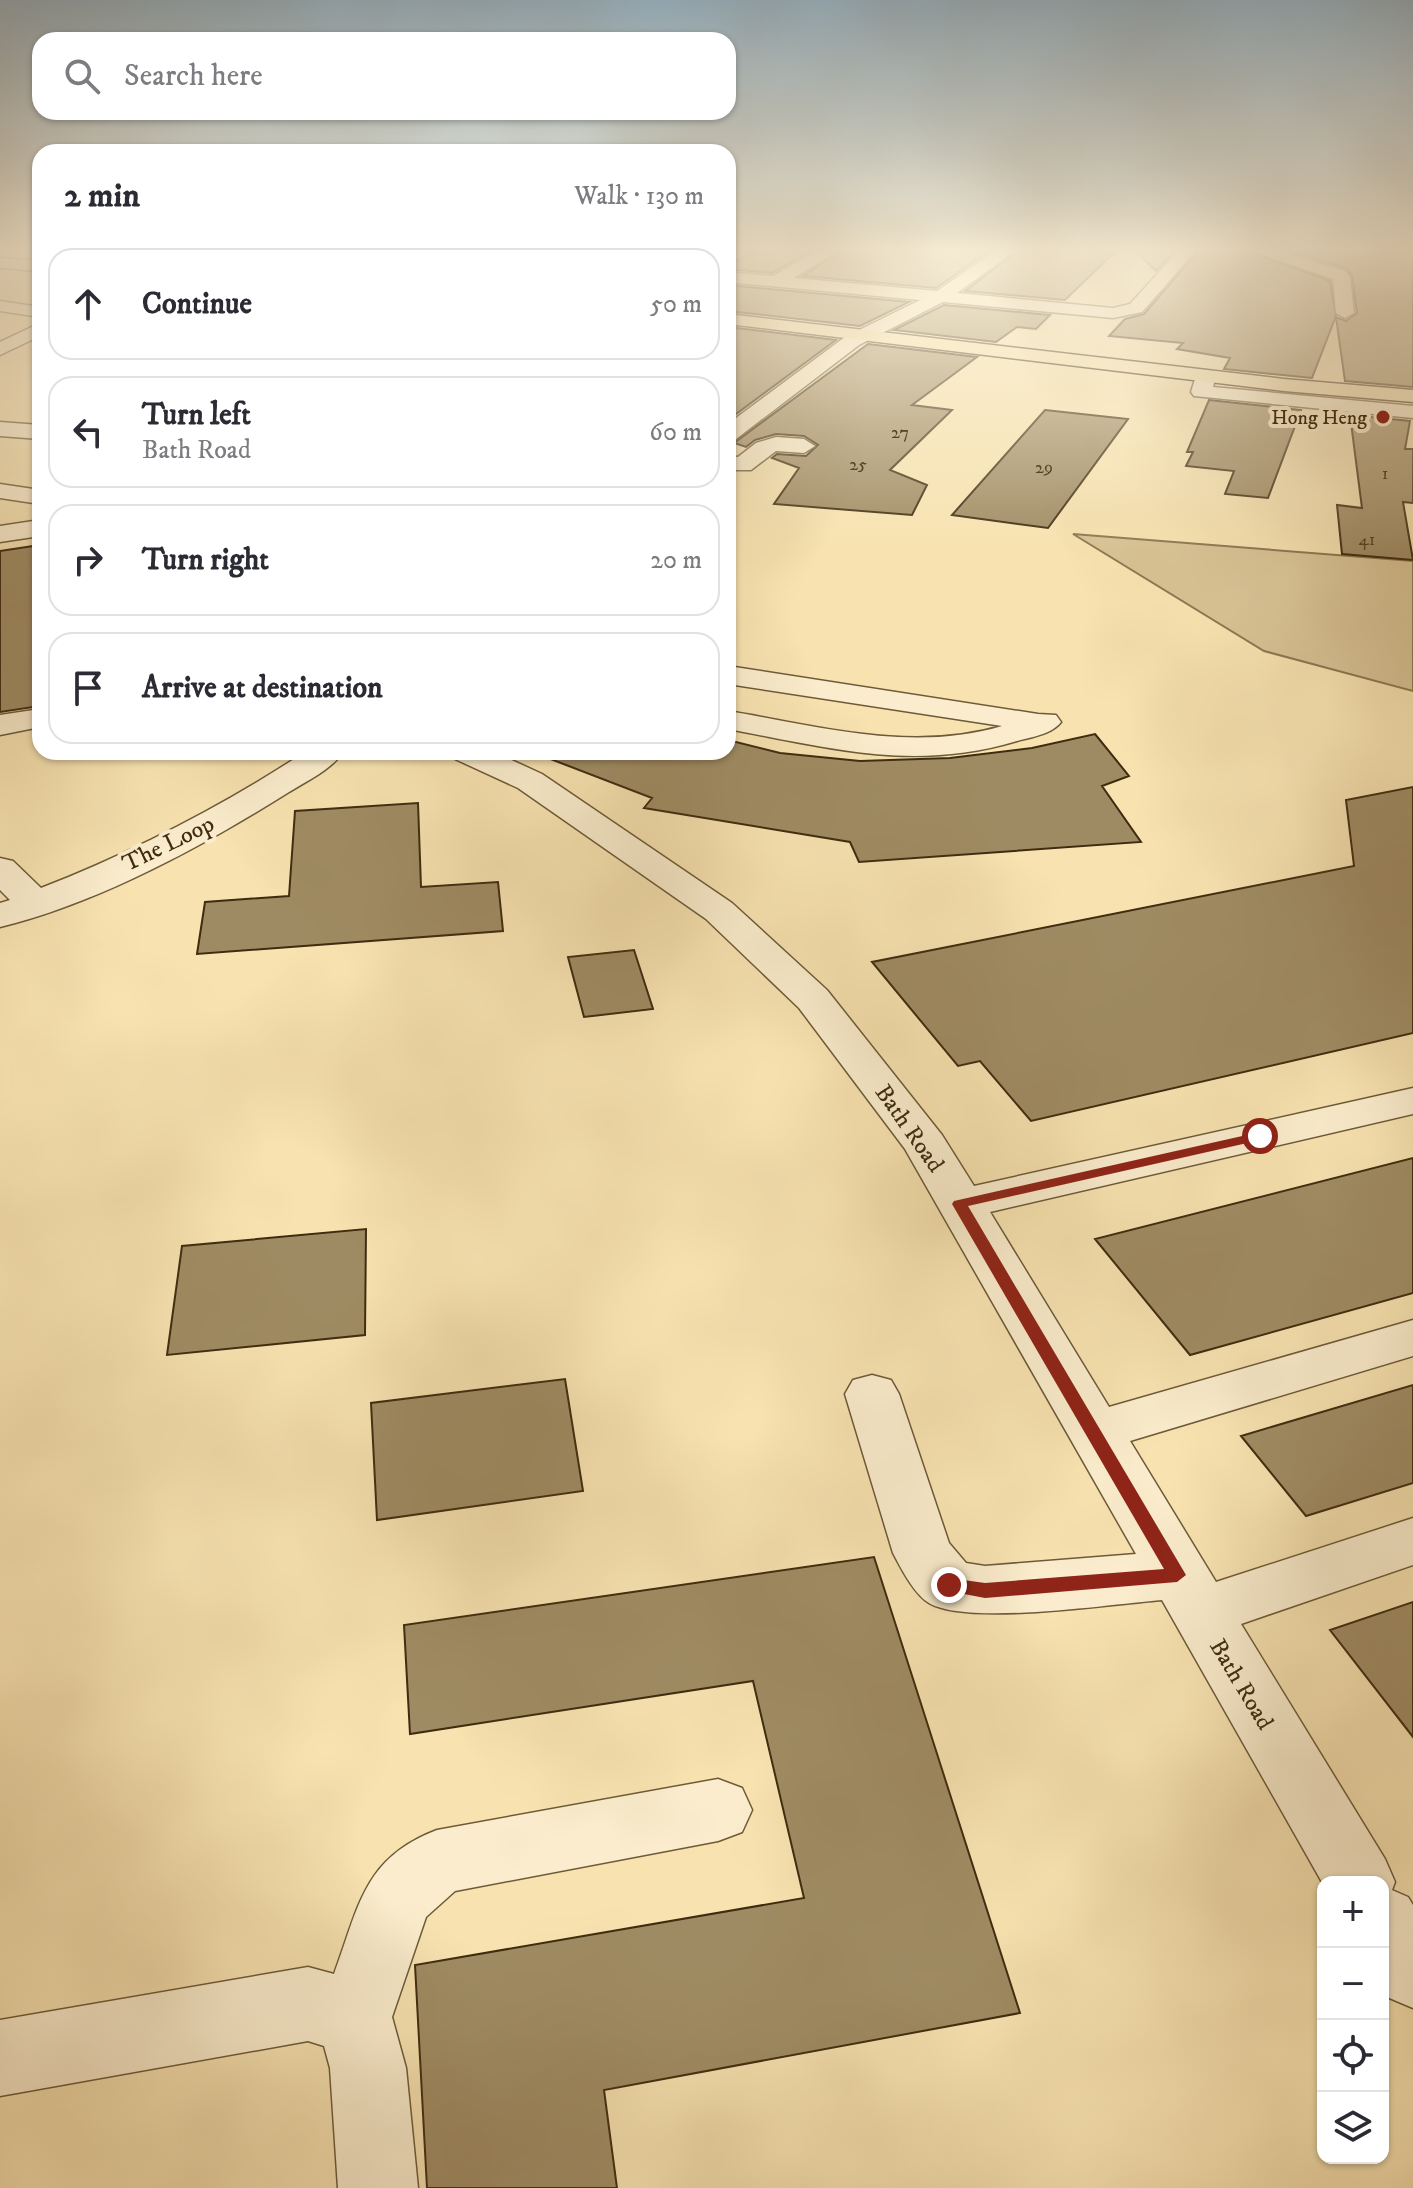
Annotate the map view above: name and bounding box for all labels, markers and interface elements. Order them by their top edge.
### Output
search box [32,32,736,120]
icon: search [60,54,104,98]
text: Search here [124,58,263,95]
text: 2 min [64,175,140,217]
text: Walk · 130 m [574,180,704,213]
icon: ahead [66,282,110,326]
text: Continue [142,286,252,323]
text: 50 m [650,288,702,321]
text: Turn left [142,397,251,434]
place label: Hong Heng [1271,406,1367,431]
marker: Hong Heng [1374,408,1392,426]
icon: left [66,410,110,454]
text: 60 m [649,416,702,449]
house number: 27 [891,422,909,444]
text: Bath Road [142,434,251,467]
house number: 25 [849,454,867,476]
house number: 29 [1035,457,1053,479]
house number: 1 [1382,463,1388,485]
house number: 41 [1359,529,1375,551]
icon: right [66,538,110,582]
text: Turn right [142,542,269,579]
text: 20 m [650,544,702,577]
icon: arrive [66,666,110,710]
text: Arrive at destination [142,670,383,707]
street label: The Loop [118,809,219,879]
street label: Bath Road [868,1079,950,1178]
route start [1242,1118,1278,1154]
route end [931,1567,967,1603]
street label: Bath Road [1202,1634,1280,1735]
map controls [1317,1876,1389,2164]
button: + [1317,1876,1389,1948]
button: − [1317,1948,1389,2020]
button: locate [1317,2020,1389,2092]
button: layers [1317,2092,1389,2164]

